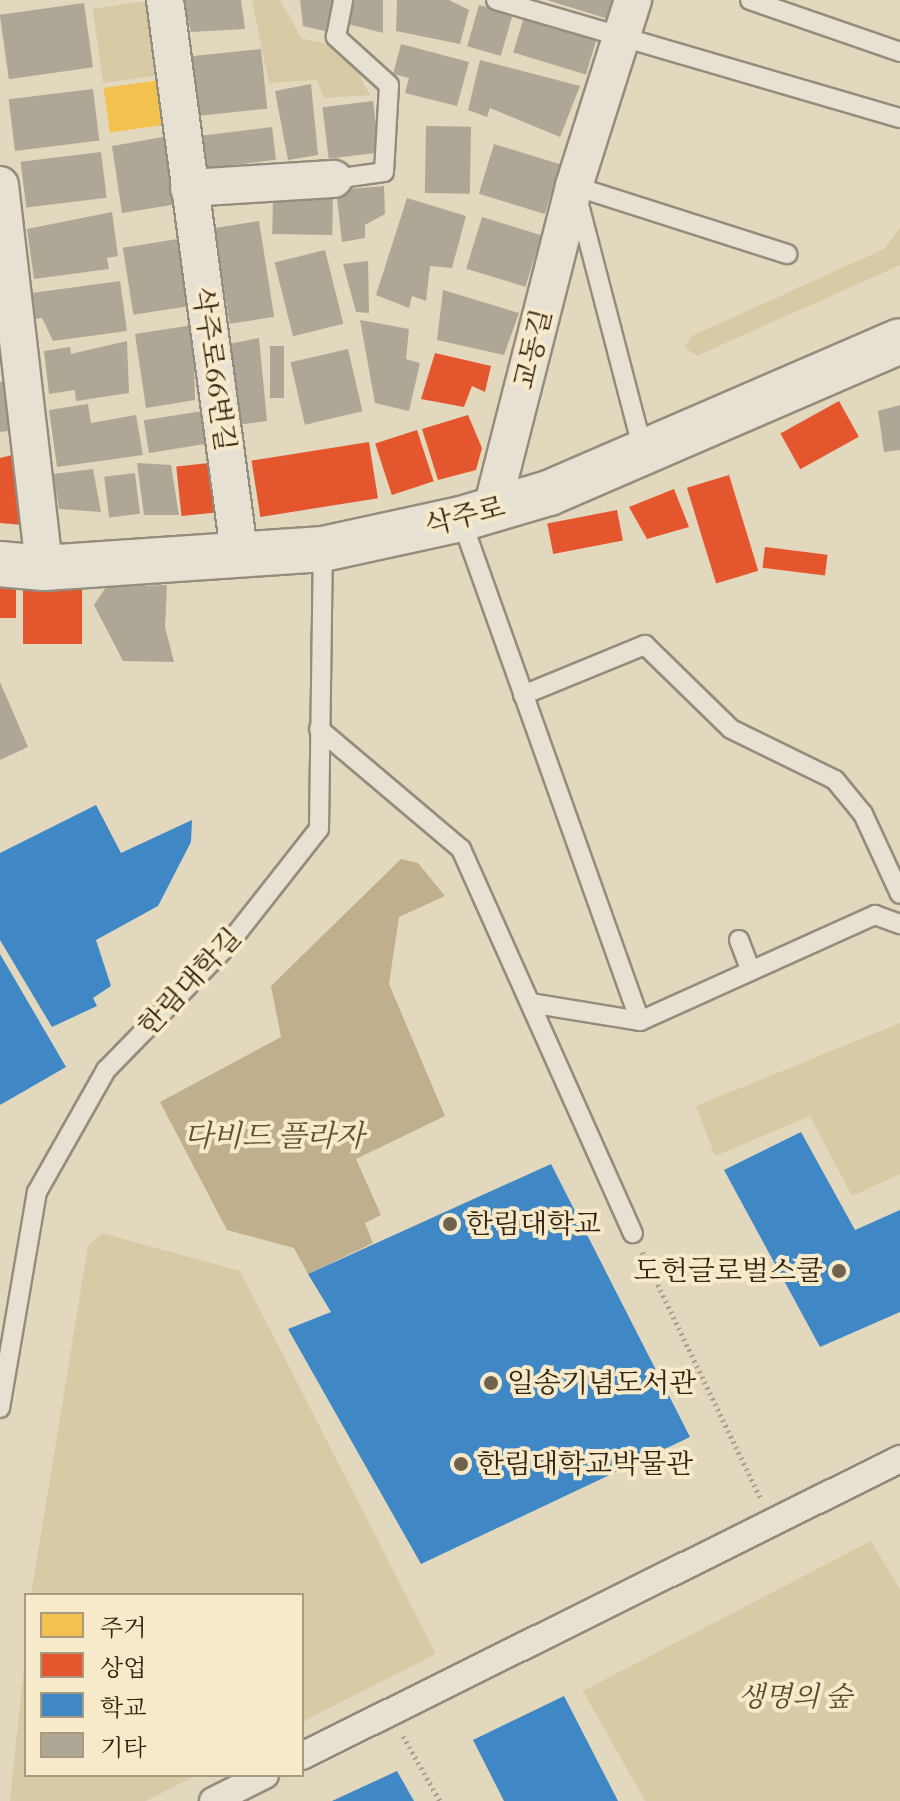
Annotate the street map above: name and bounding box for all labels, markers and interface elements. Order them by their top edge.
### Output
street label: 삭주로66번길 [186,285,242,453]
street label: 교동길 [507,306,559,392]
street label: 삭주로 [422,490,508,542]
street label: 한림대학길 [132,921,248,1043]
water label: 다비드 플라자 [184,1119,364,1155]
place label: 한림대학교 [466,1207,601,1241]
marker: 한림대학교 [441,1215,459,1233]
place label: 도헌글로벌스쿨 [634,1254,823,1288]
marker: 도헌글로벌스쿨 [830,1262,848,1280]
place label: 일송기념도서관 [507,1366,696,1400]
marker: 일송기념도서관 [482,1374,500,1392]
place label: 한림대학교박물관 [477,1447,693,1481]
marker: 한림대학교박물관 [452,1455,470,1473]
legend [24,1593,304,1777]
text: 주거 [100,1614,146,1642]
text: 상업 [100,1654,146,1682]
park label: 생명의 숲 [738,1680,852,1714]
text: 학교 [100,1694,146,1722]
text: 기타 [100,1734,146,1762]

